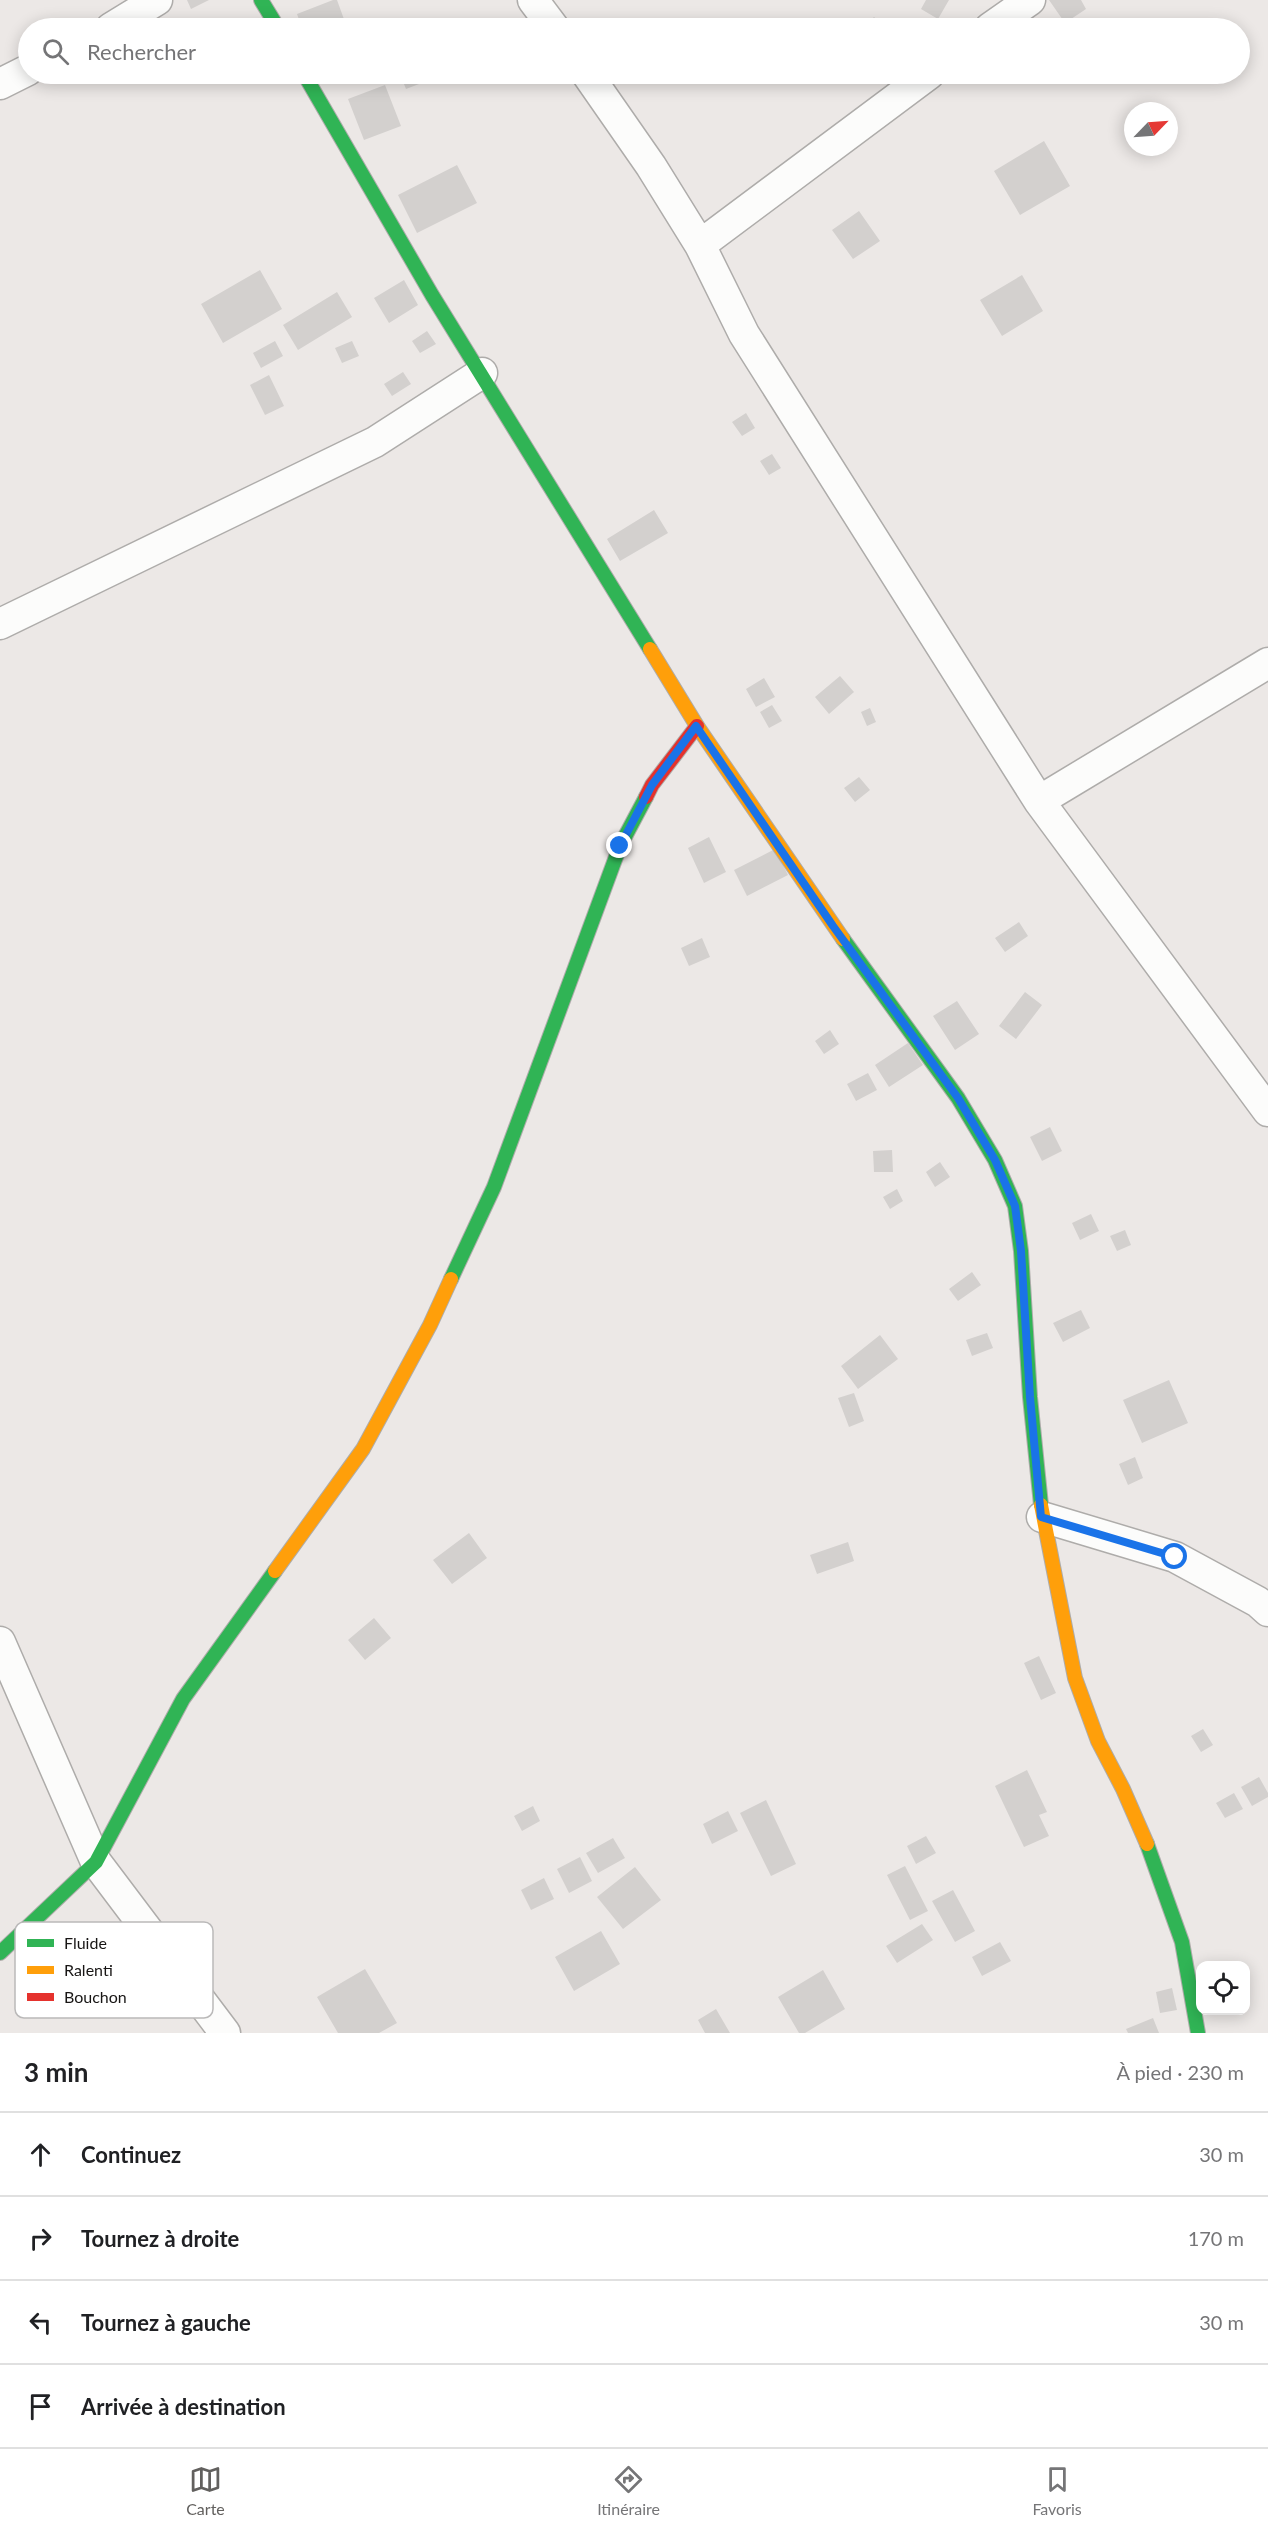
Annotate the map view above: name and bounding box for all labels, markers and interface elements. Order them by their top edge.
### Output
search box [18,18,1250,84]
icon: search [39,35,72,68]
text: Rechercher [87,38,196,65]
north arrow [1124,102,1178,156]
route end [606,832,632,858]
route start [1161,1543,1187,1569]
legend [15,1922,213,2018]
text: Fluide [64,1933,107,1952]
text: Ralenti [64,1960,113,1979]
map controls [1196,1961,1250,2015]
button: locate [1196,1961,1250,2015]
text: Bouchon [64,1987,127,2006]
text: 3 min [24,2056,88,2088]
text: À pied · 230 m [1116,2060,1244,2084]
icon: ahead [24,2138,57,2171]
text: Continuez [81,2141,181,2168]
text: 30 m [1199,2142,1244,2166]
icon: right [24,2222,57,2255]
text: Tournez à droite [81,2225,239,2252]
text: 170 m [1188,2226,1244,2250]
icon: left [24,2306,57,2339]
text: Tournez à gauche [81,2309,251,2336]
text: 30 m [1199,2310,1244,2334]
icon: arrive [24,2390,57,2423]
text: Arrivée à destination [81,2393,286,2420]
tab: Carte [186,2463,225,2518]
tab: Itinéraire [597,2463,660,2518]
tab: Favoris [1032,2463,1082,2518]

